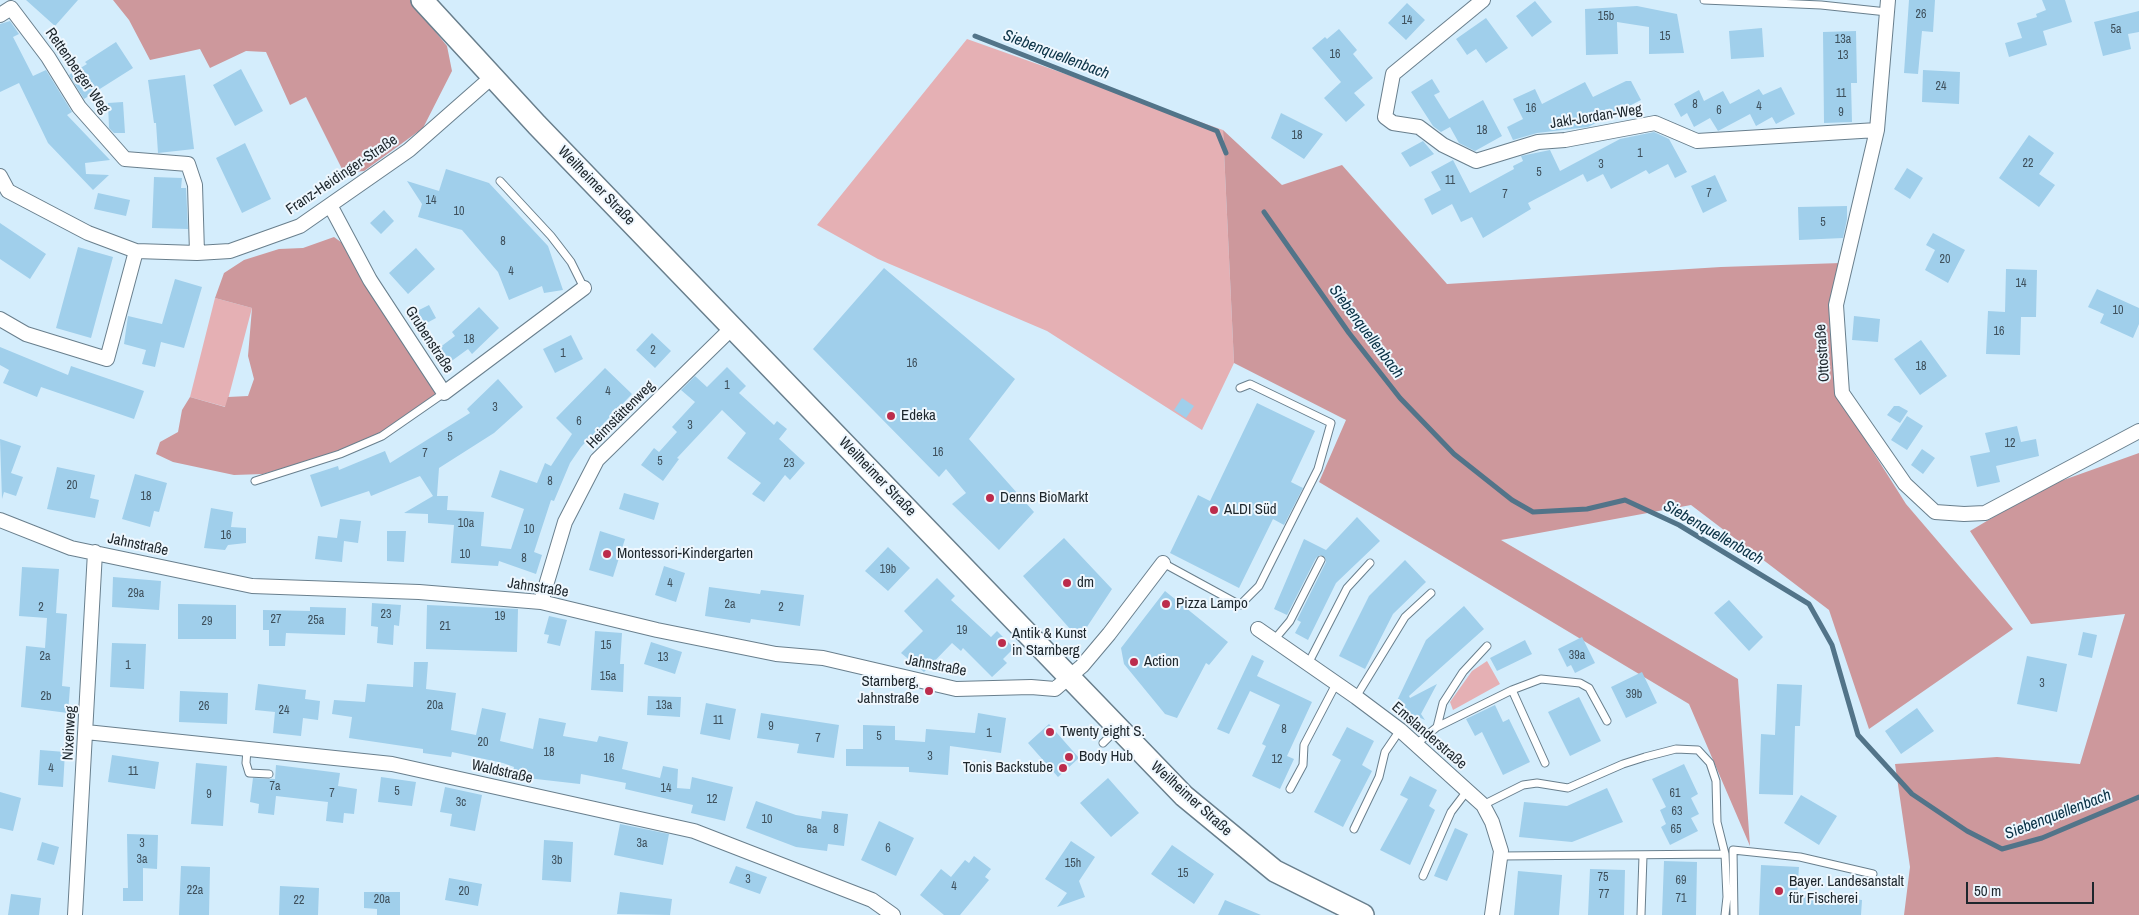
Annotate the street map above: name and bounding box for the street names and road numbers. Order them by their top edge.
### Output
street label: Rettenberger Weg [41,25,113,117]
street label: Jakl-Jordan-Weg [1549,101,1643,133]
street label: Franz-Heidinger-Straße [283,131,401,219]
street label: Weilheimer Straße [554,143,638,229]
street label: Grubenstraße [401,303,457,377]
street label: Ottostraße [1812,323,1834,383]
street label: Heimstättenweg [583,377,659,453]
street label: Weilheimer Straße [835,434,919,520]
street label: Jahnstraße [106,530,170,560]
street label: Jahnstraße [506,574,570,602]
street label: Jahnstraße [904,651,968,681]
street label: Emslanderstraße [1388,698,1470,774]
street label: Nixenweg [60,705,80,761]
street label: Waldstraße [470,756,534,788]
street label: Weilheimer Straße [1147,758,1235,840]

